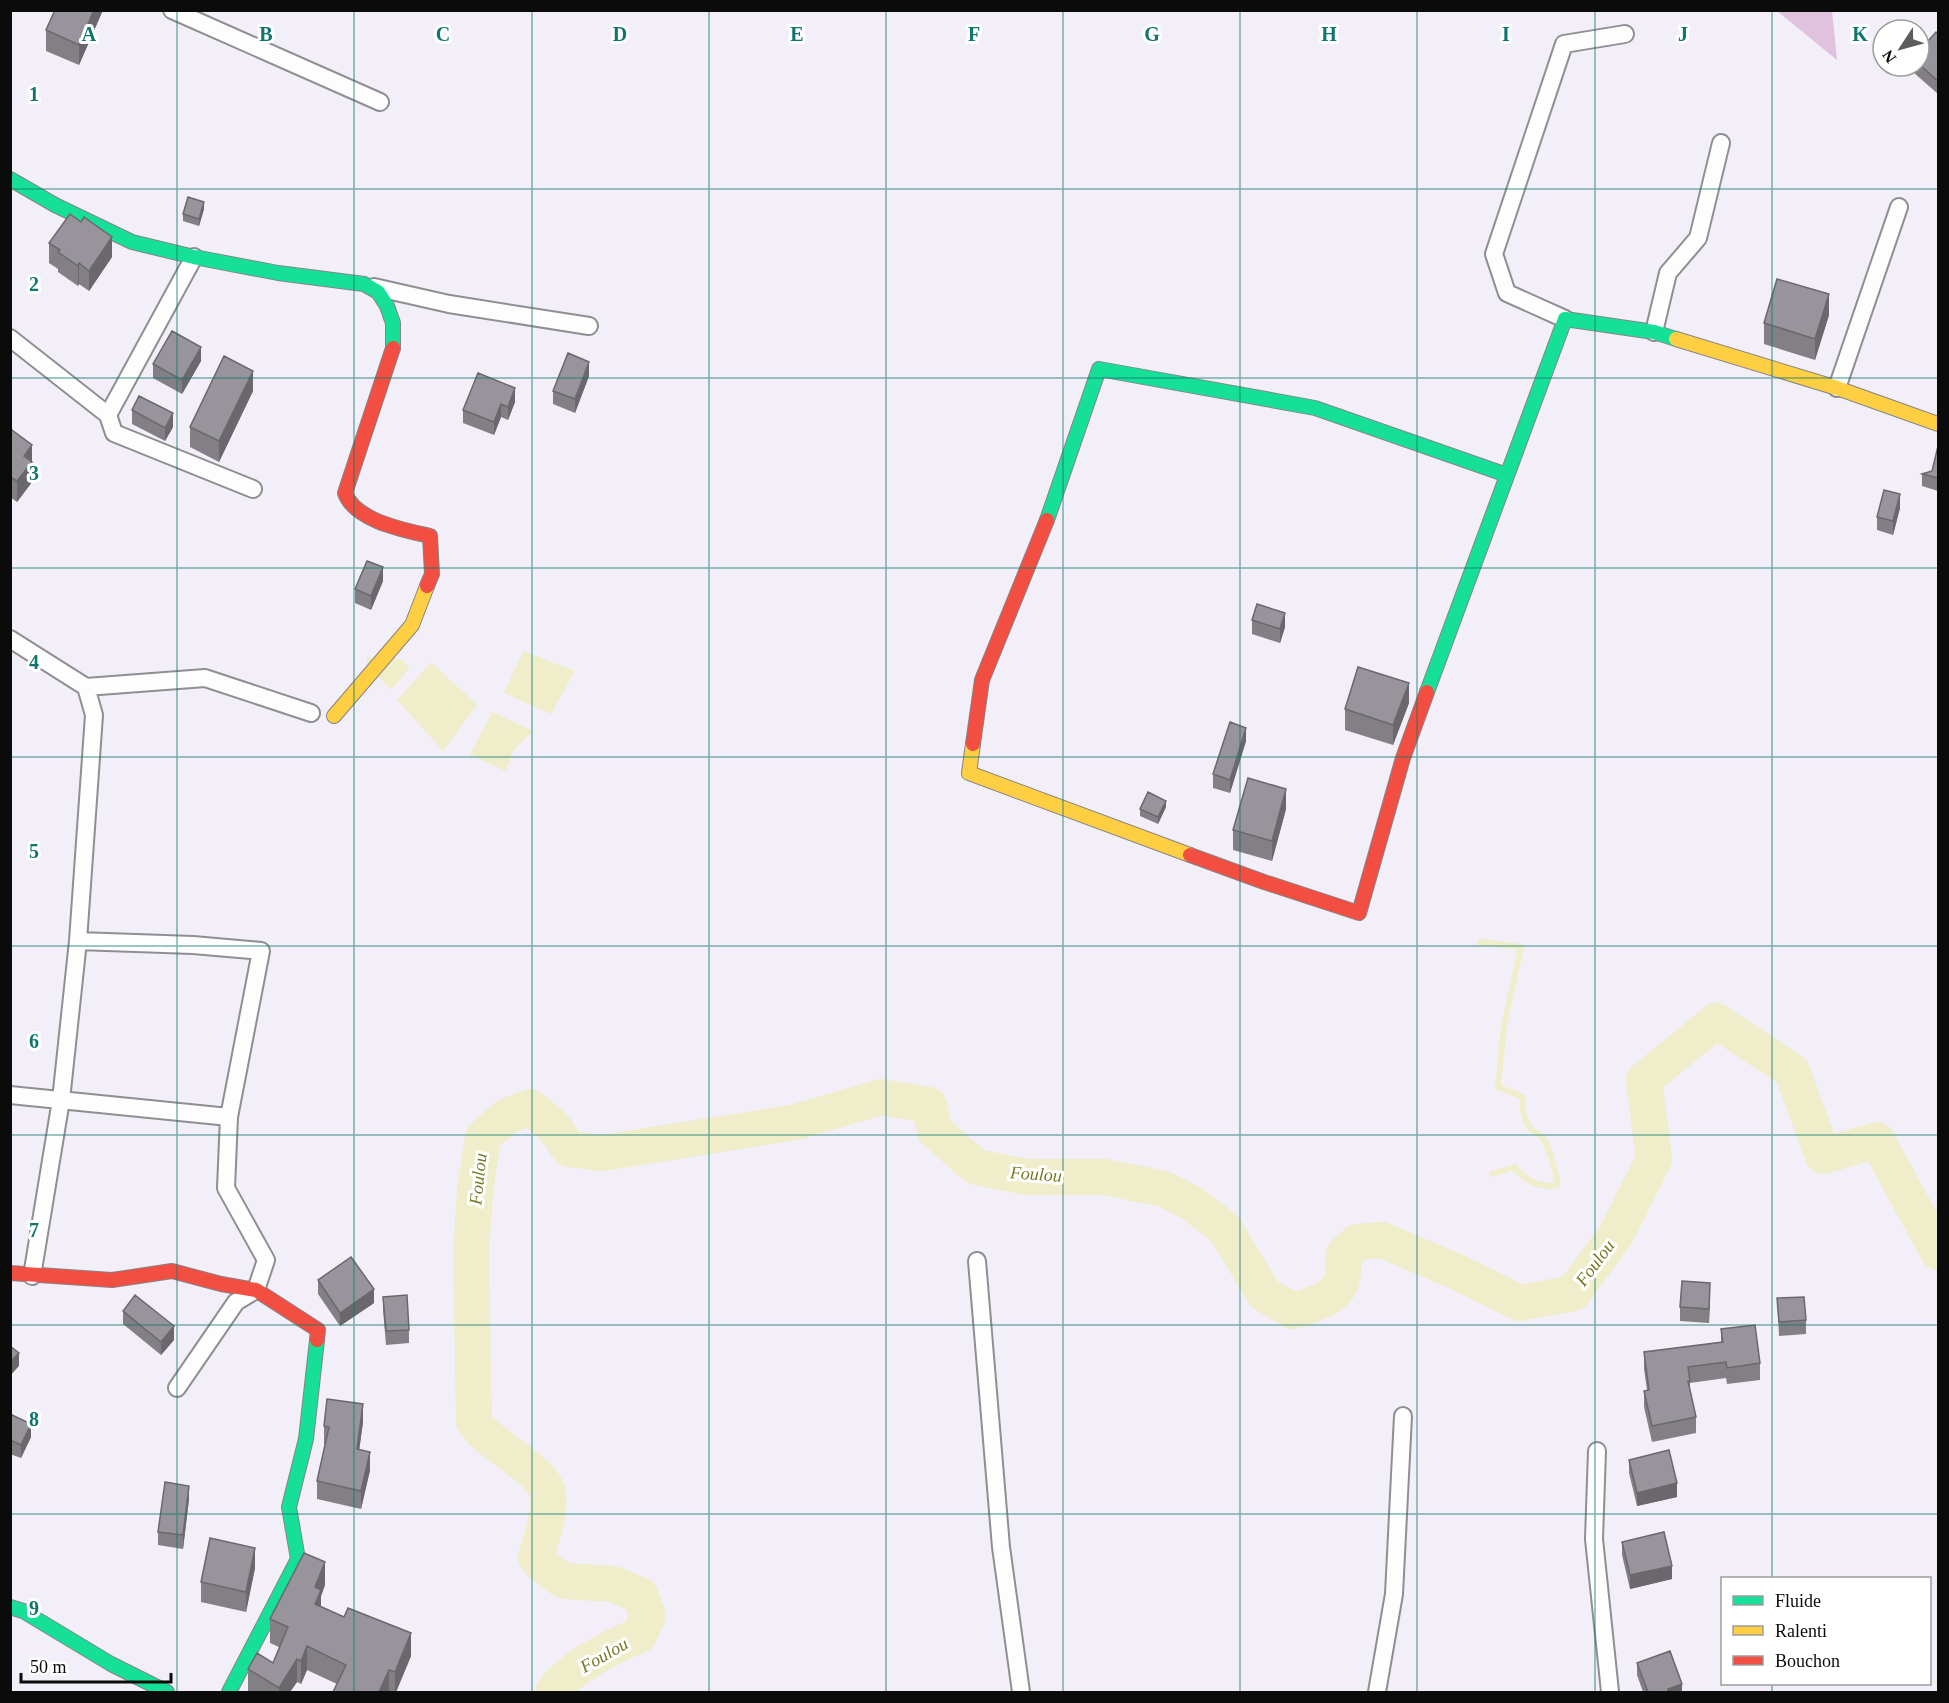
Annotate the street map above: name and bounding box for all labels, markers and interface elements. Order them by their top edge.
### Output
north arrow [1871,18,1931,78]
text: A [82,23,97,45]
text: B [259,23,273,45]
text: C [436,23,450,45]
text: D [613,23,627,45]
text: E [790,23,804,45]
text: F [968,23,980,45]
text: G [1144,23,1160,45]
text: H [1321,23,1337,45]
text: I [1502,23,1510,45]
text: J [1678,23,1688,45]
text: K [1852,23,1868,45]
text: N [1879,46,1900,66]
text: 1 [29,83,39,105]
text: 2 [29,273,39,295]
text: 3 [29,462,39,484]
text: 4 [29,651,39,673]
text: 5 [29,840,39,862]
text: 6 [29,1030,39,1052]
water label: Foulou [465,1152,491,1207]
water label: Foulou [1008,1162,1063,1186]
text: 7 [29,1219,39,1241]
water label: Foulou [1571,1236,1619,1291]
text: 8 [29,1408,39,1430]
legend [1721,1577,1931,1685]
text: Fluide [1775,1591,1821,1611]
text: 9 [29,1597,39,1619]
text: Ralenti [1775,1621,1827,1641]
water label: Foulou [576,1633,632,1677]
scale bar [21,1646,171,1684]
text: Bouchon [1775,1651,1840,1671]
text: 50 m [30,1657,67,1677]

